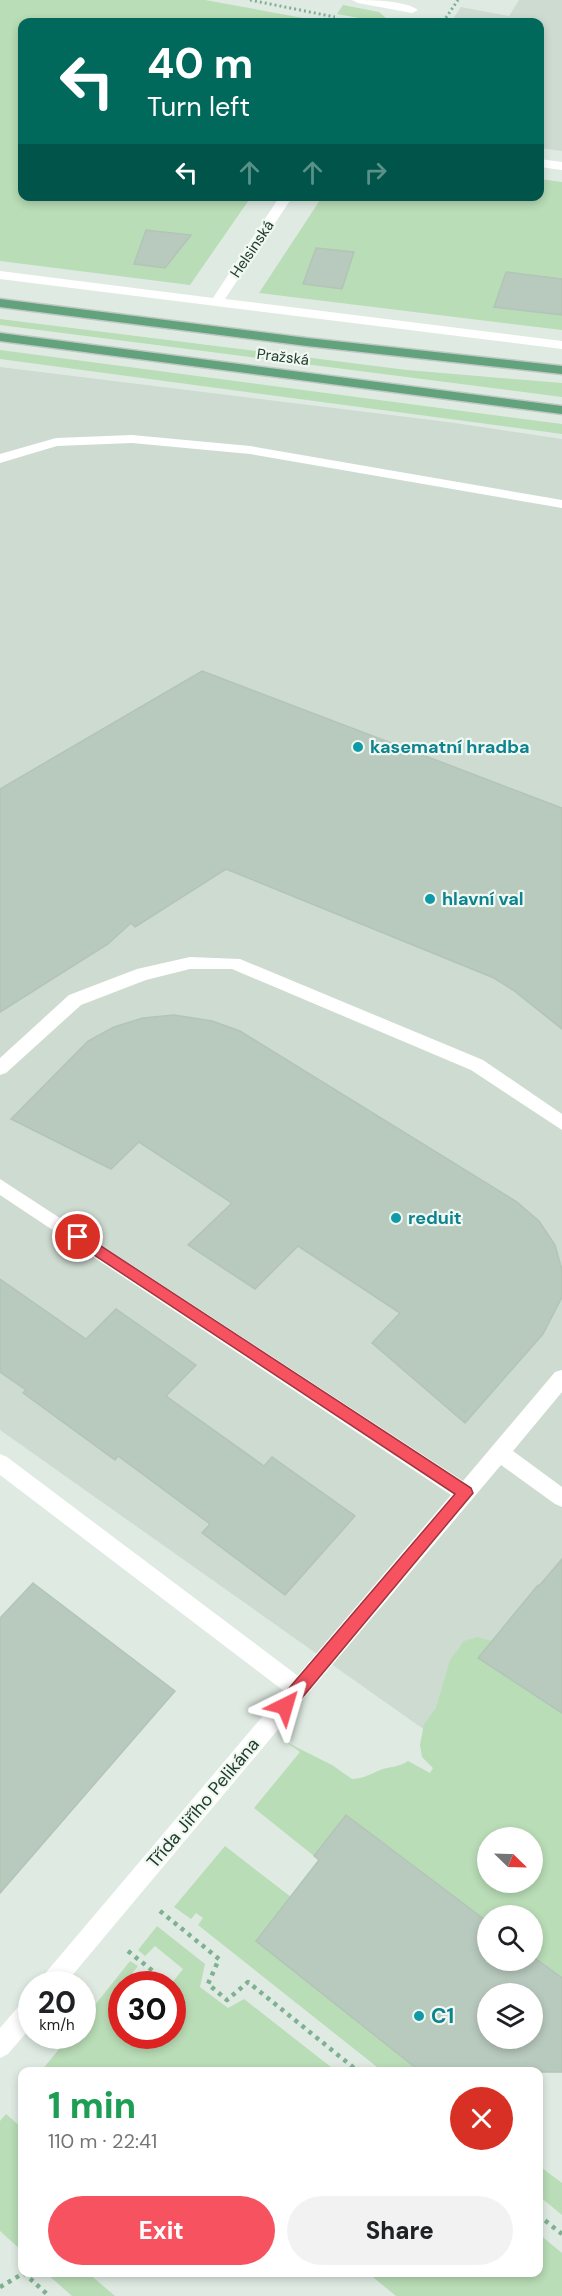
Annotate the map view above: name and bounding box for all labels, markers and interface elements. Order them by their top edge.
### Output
text: 40 m [147,36,253,91]
icon: left [48,42,126,120]
text: Turn left [147,89,250,124]
icon: left [170,156,203,189]
icon: ahead [233,156,266,189]
icon: ahead [296,156,329,189]
icon: right [359,156,392,189]
street label: Helsinská [226,216,278,282]
street label: Pražská [256,344,310,370]
place label: kasematní hradba [370,735,530,759]
marker: kasematní hradba [351,740,365,754]
place label: hlavní val [442,887,524,911]
marker: hlavní val [423,892,437,906]
place label: reduit [408,1206,462,1230]
pin [52,1211,103,1262]
marker: reduit [389,1211,403,1225]
icon: arrive [61,1220,94,1253]
position arrow [253,1674,317,1738]
street label: Třída Jiřího Pelikána [141,1733,265,1873]
north arrow [477,1827,543,1893]
map controls [477,1827,543,2049]
button: search [477,1905,543,1971]
speed limit sign: 30 [108,1971,186,2049]
text: 20 [38,1983,76,2022]
button: layers [477,1983,543,2049]
place label: C1 [431,2002,454,2030]
marker: C1 [412,2009,426,2023]
text: km/h [39,2015,75,2035]
text: 1 min [48,2082,136,2129]
button: close [450,2087,513,2150]
text: 110 m · 22:41 [48,2128,157,2154]
button: Exit [48,2196,275,2265]
button: Share [287,2196,513,2265]

